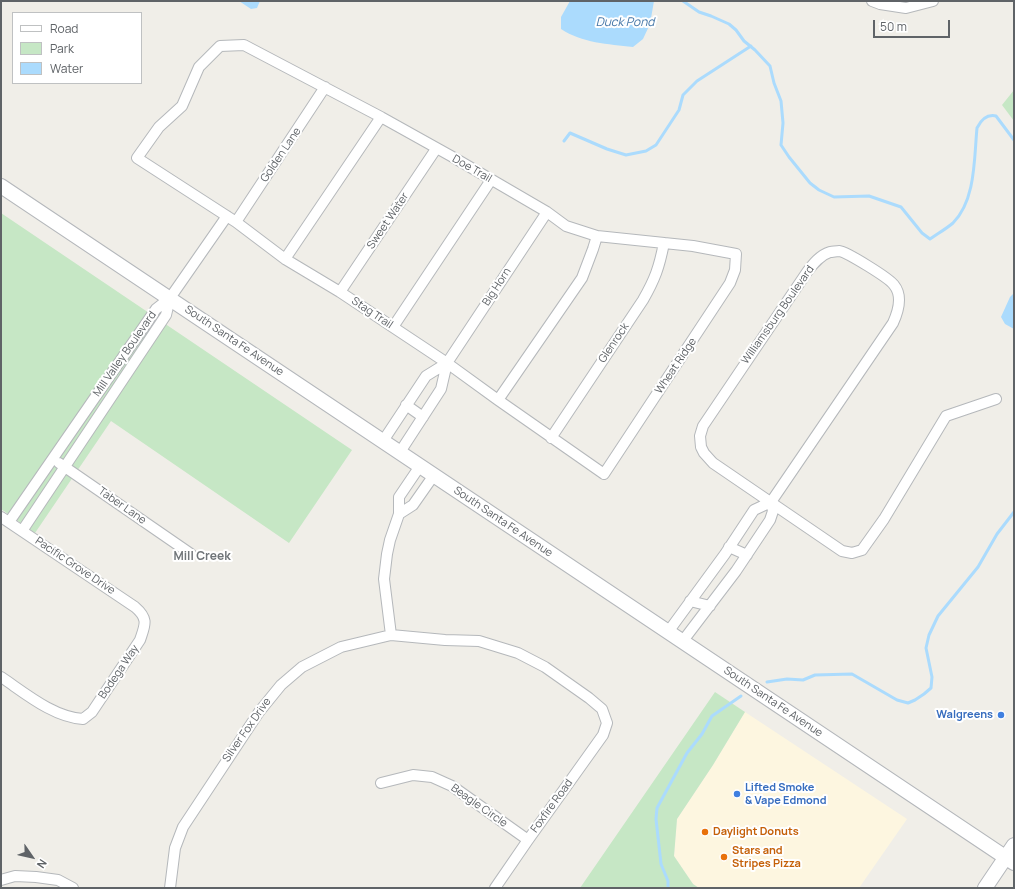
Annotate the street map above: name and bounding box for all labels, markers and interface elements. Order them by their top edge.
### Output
legend [12,12,142,84]
scale bar [875,12,952,38]
water label: Duck Pond [596,16,654,30]
text: 50 m [880,18,907,35]
text: Road [50,20,78,37]
text: Park [50,40,74,57]
text: Water [50,60,83,77]
street label: Golden Lane [258,125,304,185]
street label: Doe Trail [450,152,494,186]
street label: Sweet Water [364,190,412,252]
street label: Williamsburg Boulevard [739,263,817,367]
street label: Big Horn [480,266,514,308]
street label: Stag Trail [349,294,395,332]
street label: South Santa Fe Avenue [182,303,286,379]
street label: Mill Valley Boulevard [91,309,159,399]
street label: Glenrock [596,321,632,365]
street label: Wheat Ridge [652,335,700,397]
street label: South Santa Fe Avenue [451,484,555,560]
street label: Taber Lane [95,485,149,527]
street label: Pacific Grove Drive [33,534,117,598]
district label: Mill Creek [173,550,231,564]
street label: Bodega Way [96,642,142,702]
street label: South Santa Fe Avenue [721,664,825,740]
street label: Silver Fox Drive [220,695,274,765]
place label: Walgreens [936,708,993,722]
marker: Walgreens [996,710,1006,720]
street label: Foxfire Road [528,777,576,835]
place label: Lifted Smoke & Vape Edmond [745,781,826,807]
street label: Beagle Circle [448,782,510,830]
marker: Lifted Smoke & Vape Edmond [732,789,742,799]
place label: Daylight Donuts [713,825,799,839]
marker: Daylight Donuts [700,827,710,837]
north arrow [12,837,52,877]
place label: Stars and Stripes Pizza [732,844,801,870]
marker: Stars and Stripes Pizza [719,852,729,862]
text: N [34,857,51,871]

